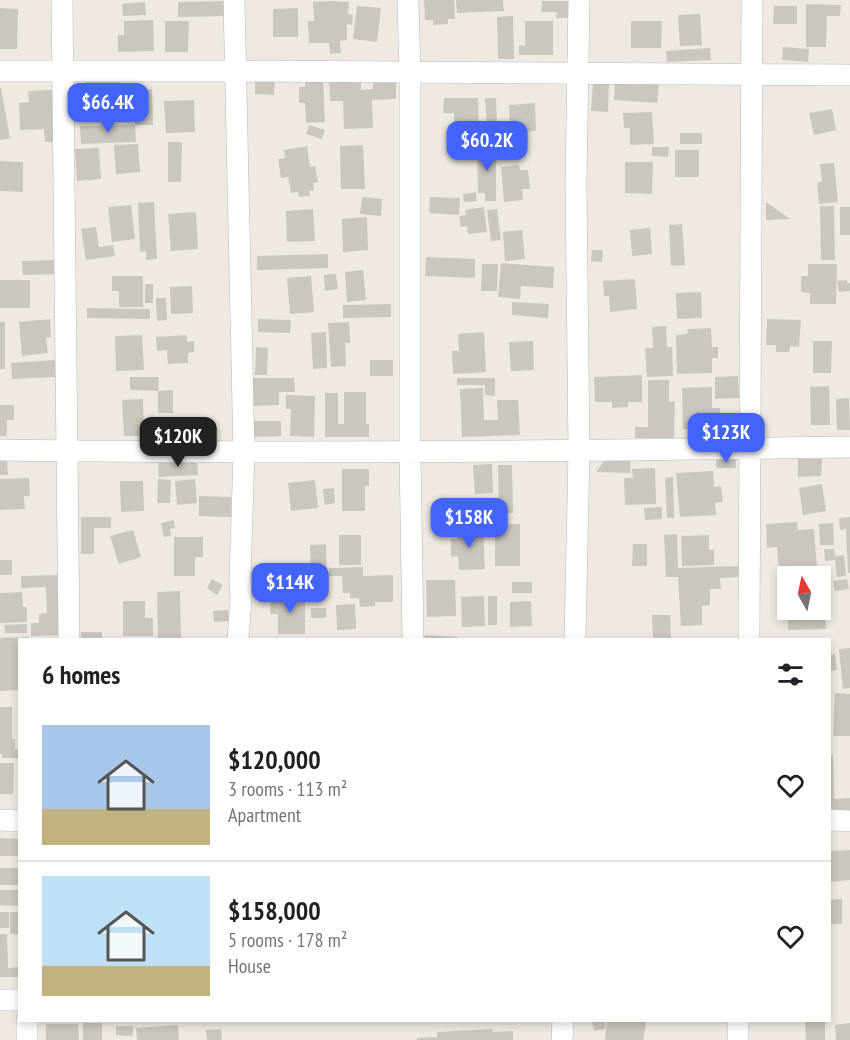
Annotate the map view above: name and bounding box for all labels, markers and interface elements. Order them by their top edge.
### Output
pin: $66.4K [59,83,157,134]
text: $66.4K [82,89,134,115]
pin: $60.2K [438,121,536,172]
text: $60.2K [461,127,513,153]
pin: $123K [684,413,768,464]
pin: $120K [136,417,220,468]
text: $123K [702,419,750,445]
text: $120K [154,423,202,449]
pin: $158K [427,498,511,549]
text: $158K [445,504,493,530]
pin: $114K [248,563,332,614]
north arrow [777,566,831,620]
map controls [777,566,831,620]
text: $114K [266,569,314,595]
text: 6 homes [42,658,120,691]
icon: filters [774,658,807,691]
text: $120,000 [228,743,321,776]
icon: home [90,749,162,821]
icon: heart [774,769,807,802]
text: 3 rooms · 113 m² [228,776,347,802]
text: Apartment [228,802,301,828]
text: $158,000 [228,894,321,927]
icon: home [90,900,162,972]
icon: heart [774,920,807,953]
text: 5 rooms · 178 m² [228,927,347,953]
text: House [228,953,271,979]

